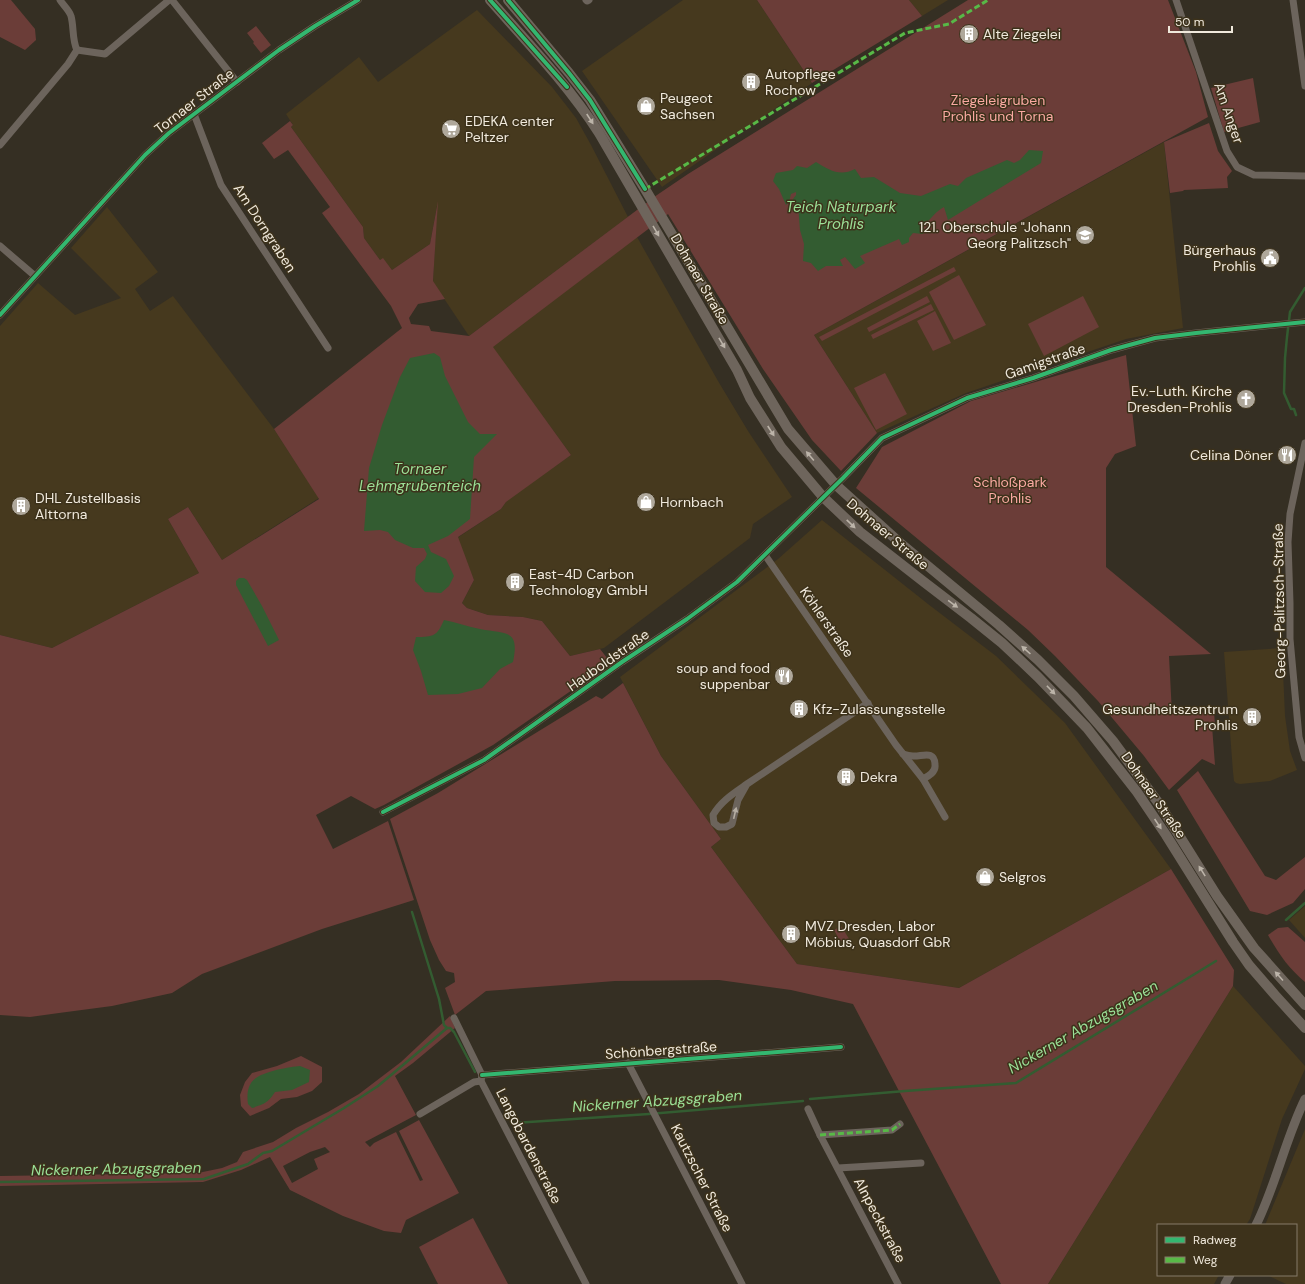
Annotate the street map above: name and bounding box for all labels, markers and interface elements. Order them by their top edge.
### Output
scale bar [1169,8,1232,34]
text: 50 m [1175,14,1204,30]
building icon: Alte Ziegelei [958,23,980,45]
place label: Alte Ziegelei [983,25,1061,43]
street label: Tornaer Straße [151,64,237,138]
place label: Autopflege Rochow [765,65,836,99]
building icon: Autopflege Rochow [740,71,762,93]
street label: Am Anger [1210,80,1248,146]
place label: Peugeot Sachsen [660,89,715,123]
park label: Ziegeleigruben Prohlis und Torna [943,91,1053,125]
shop icon: Peugeot Sachsen [635,95,657,117]
place label: EDEKA center Peltzer [465,112,554,146]
one-way arrow [586,114,594,124]
supermarket icon: EDEKA center Peltzer [440,118,462,140]
street label: Am Dorngraben [230,180,300,276]
water label: Teich Naturpark Prohlis [786,197,897,234]
place label: 121. Oberschule "Johann Georg Palitzsch" [919,218,1071,252]
school or university icon: 121. Oberschule "Johann Georg Palitzsch" [1074,224,1096,246]
one-way arrow [652,225,659,237]
street label: Dohnaer Straße [667,230,733,328]
place label: Bürgerhaus Prohlis [1183,241,1256,275]
public building icon: Bürgerhaus Prohlis [1259,247,1281,269]
one-way arrow [718,337,725,349]
street label: Gamigstraße [1002,339,1088,383]
place label: Ev.-Luth. Kirche Dresden-Prohlis [1127,382,1232,416]
church icon: Ev.-Luth. Kirche Dresden-Prohlis [1235,388,1257,410]
one-way arrow [767,426,775,436]
restaurant icon: Celina Döner [1276,444,1298,466]
place label: Celina Döner [1190,446,1273,464]
one-way arrow [805,451,814,462]
water label: Tornaer Lehmgrubenteich [359,459,481,496]
park label: Schloßpark Prohlis [973,473,1047,507]
place label: DHL Zustellbasis Alttorna [35,489,141,523]
shop icon: Hornbach [635,491,657,513]
place label: Hornbach [660,493,724,511]
street label: Dohnaer Straße [843,494,933,574]
building icon: DHL Zustellbasis Alttorna [10,495,32,517]
one-way arrow [846,519,856,528]
street label: Georg-Palitzsch-Straße [1269,523,1289,679]
place label: East-4D Carbon Technology GmbH [529,565,648,599]
building icon: East-4D Carbon Technology GmbH [504,571,526,593]
street label: Köhlerstraße [796,583,858,661]
one-way arrow [948,600,959,608]
street label: Hauboldstraße [563,625,653,695]
one-way arrow [1021,645,1031,655]
place label: soup and food suppenbar [676,659,770,693]
restaurant icon: soup and food suppenbar [773,665,795,687]
one-way arrow [1046,685,1056,695]
building icon: Kfz-Zulassungsstelle [788,698,810,720]
place label: Kfz-Zulassungsstelle [813,700,945,718]
place label: Gesundheitszentrum Prohlis [1102,700,1238,734]
building icon: Gesundheitszentrum Prohlis [1241,706,1263,728]
street label: Dohnaer Straße [1117,748,1191,842]
building icon: Dekra [835,766,857,788]
place label: Dekra [860,768,897,786]
one-way arrow [733,807,739,820]
one-way arrow [1154,818,1162,829]
shop icon: Selgros [974,866,996,888]
one-way arrow [1198,866,1206,877]
place label: Selgros [999,868,1046,886]
place label: MVZ Dresden, Labor Möbius, Quasdorf GbR [805,917,950,951]
building icon: MVZ Dresden, Labor Möbius, Quasdorf GbR [780,923,802,945]
one-way arrow [1274,971,1284,981]
water label: Nickerner Abzugsgraben [1004,976,1162,1078]
street label: Schönbergstraße [604,1037,718,1063]
street label: Langobardenstraße [492,1085,566,1207]
water label: Nickerner Abzugsgraben [571,1085,743,1117]
street label: Kautzscher Straße [667,1121,737,1235]
water label: Nickerner Abzugsgraben [31,1158,202,1180]
street label: Alnpeckstraße [850,1174,910,1266]
legend [1157,1224,1297,1276]
text: Radweg [1193,1232,1237,1248]
text: Weg [1193,1252,1218,1268]

